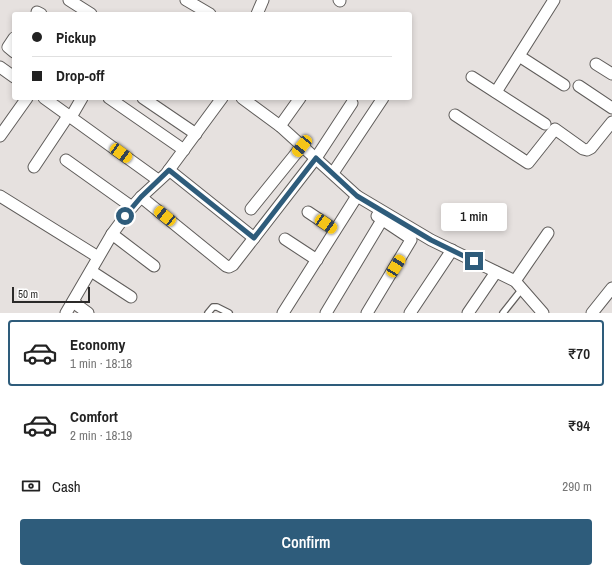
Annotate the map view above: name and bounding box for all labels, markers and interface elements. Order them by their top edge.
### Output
text: Pickup [56,27,96,48]
text: Drop-off [56,65,105,86]
car [290,133,314,159]
car [108,141,134,165]
callout: 1 min [441,203,507,231]
car [152,204,178,228]
route start [116,207,134,225]
text: 1 min [460,208,488,225]
car [313,212,339,236]
route end [465,252,483,270]
car [385,253,407,279]
scale bar [12,285,90,304]
text: 50 m [18,287,38,301]
text: Economy [70,334,125,355]
icon: car [22,335,58,371]
text: ₹70 [568,343,590,364]
text: 1 min · 18:18 [70,355,132,372]
text: Comfort [70,406,118,427]
icon: car [22,407,58,443]
text: ₹94 [568,415,590,436]
text: 2 min · 18:19 [70,427,132,444]
icon: cash [20,475,42,497]
text: Cash [52,476,81,497]
text: 290 m [562,478,592,495]
button: Confirm [20,519,592,565]

